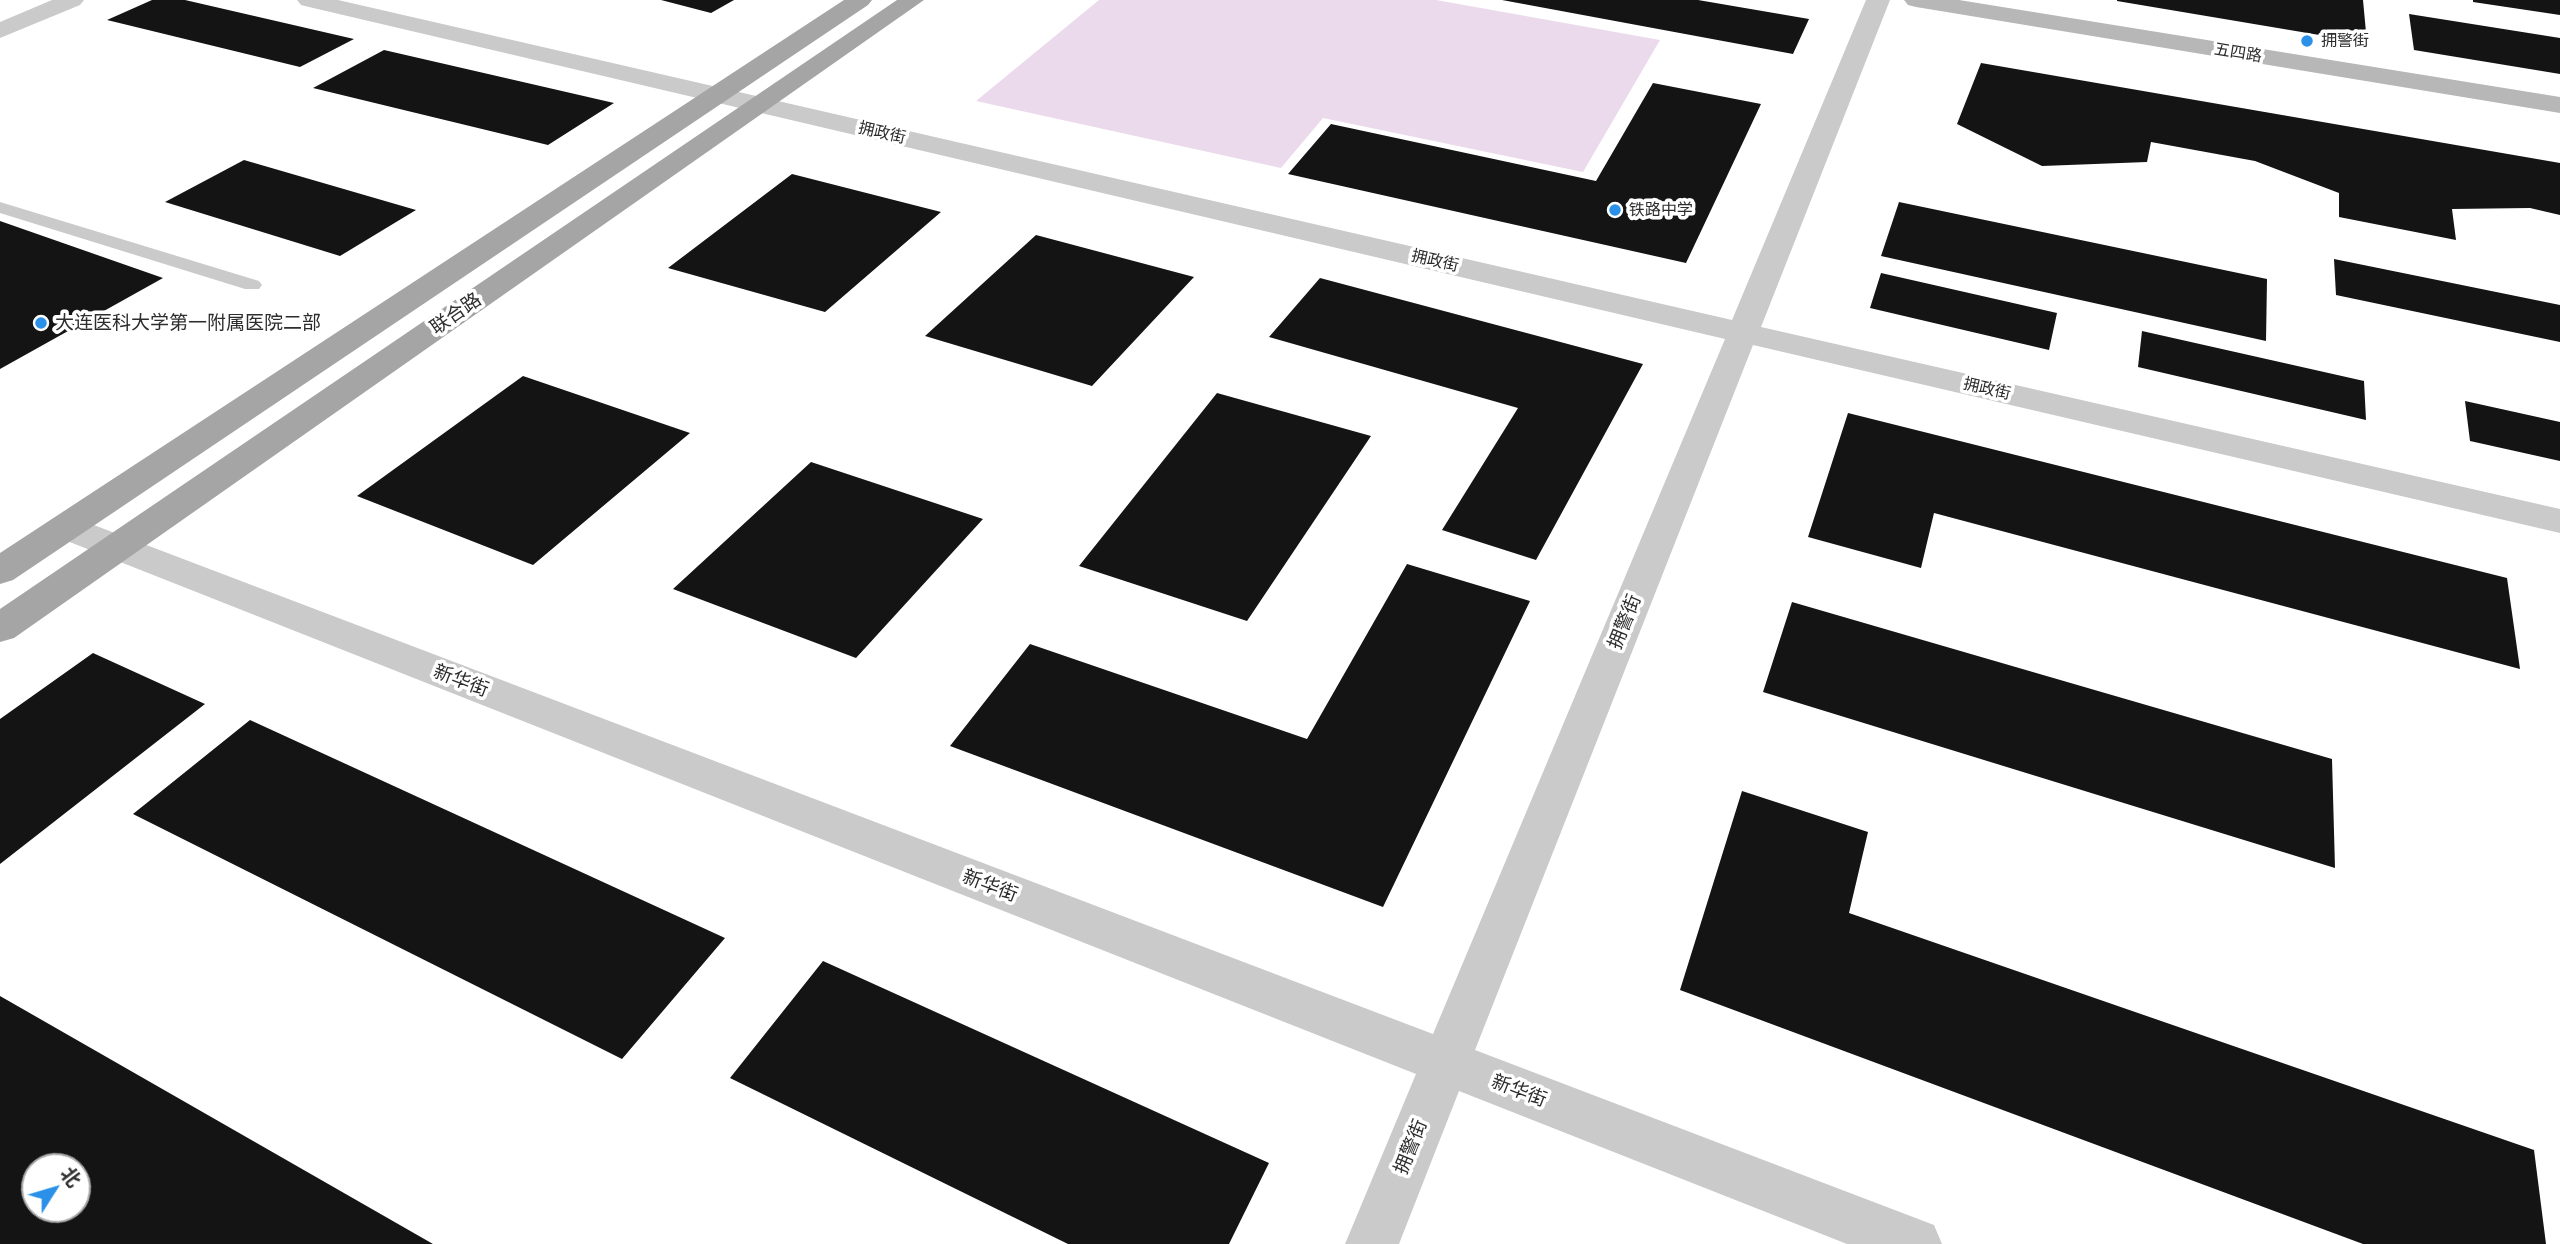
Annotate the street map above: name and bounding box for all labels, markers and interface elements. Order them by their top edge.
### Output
place label: 拥警街 [2321,31,2369,51]
marker: 拥警街 [2299,33,2315,49]
street label: 五四路 [2213,40,2263,66]
street label: 拥政街 [856,118,908,148]
place label: 铁路中学 [1629,200,1693,220]
marker: 铁路中学 [1607,202,1623,218]
street label: 拥政街 [1409,246,1461,276]
street label: 联合路 [426,288,486,340]
place label: 大连医科大学第一附属医院二部 [55,312,321,334]
marker: 大连医科大学第一附属医院二部 [33,315,49,331]
street label: 拥政街 [1961,374,2013,404]
street label: 拥警街 [1604,591,1646,653]
street label: 新华街 [430,660,492,702]
street label: 新华街 [959,865,1021,907]
street label: 新华街 [1488,1070,1550,1112]
street label: 拥警街 [1390,1116,1432,1178]
north arrow [21,1153,91,1223]
text: 北 [57,1162,86,1191]

